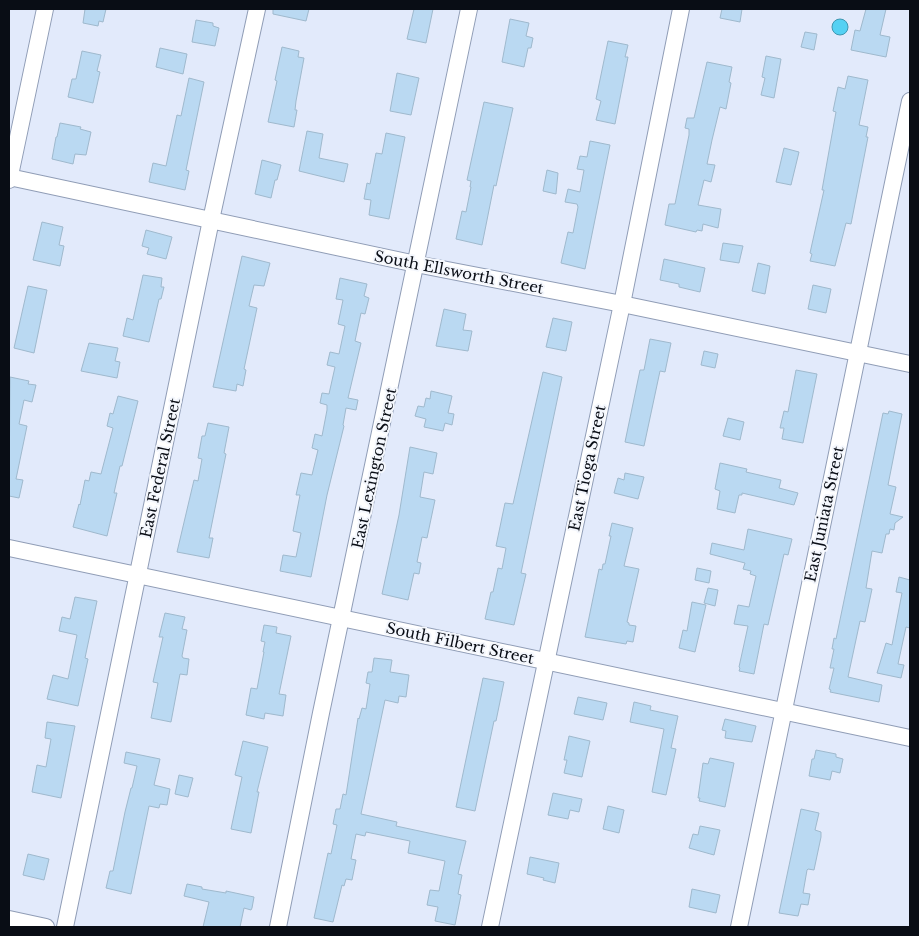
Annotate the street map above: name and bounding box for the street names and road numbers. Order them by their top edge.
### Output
street label: South Ellsworth Street [373,246,546,298]
street label: East Lexington Street [348,385,400,550]
street label: East Federal Street [136,396,184,540]
street label: East Tioga Street [564,403,610,533]
street label: East Juniata Street [800,444,848,584]
street label: South Filbert Street [384,618,536,668]

